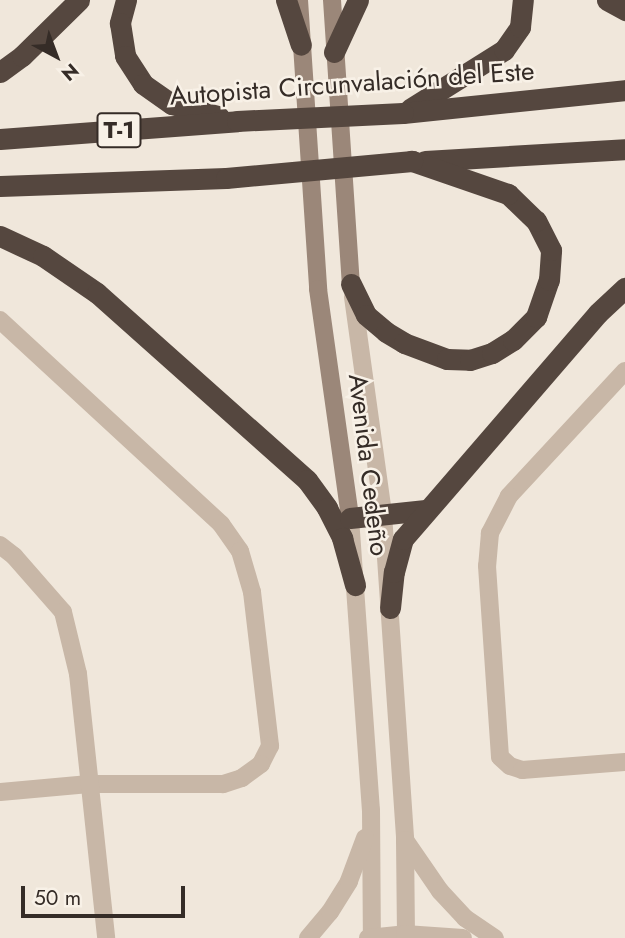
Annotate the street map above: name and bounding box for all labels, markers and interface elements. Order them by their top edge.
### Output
north arrow [21,21,91,91]
street label: Autopista Circunvalación del Este [169,56,535,112]
text: N [56,57,85,87]
road number: T-1 [96,110,142,150]
street label: Avenida Cedeño [341,372,395,558]
scale bar [24,872,189,916]
text: 50 m [34,883,81,913]

